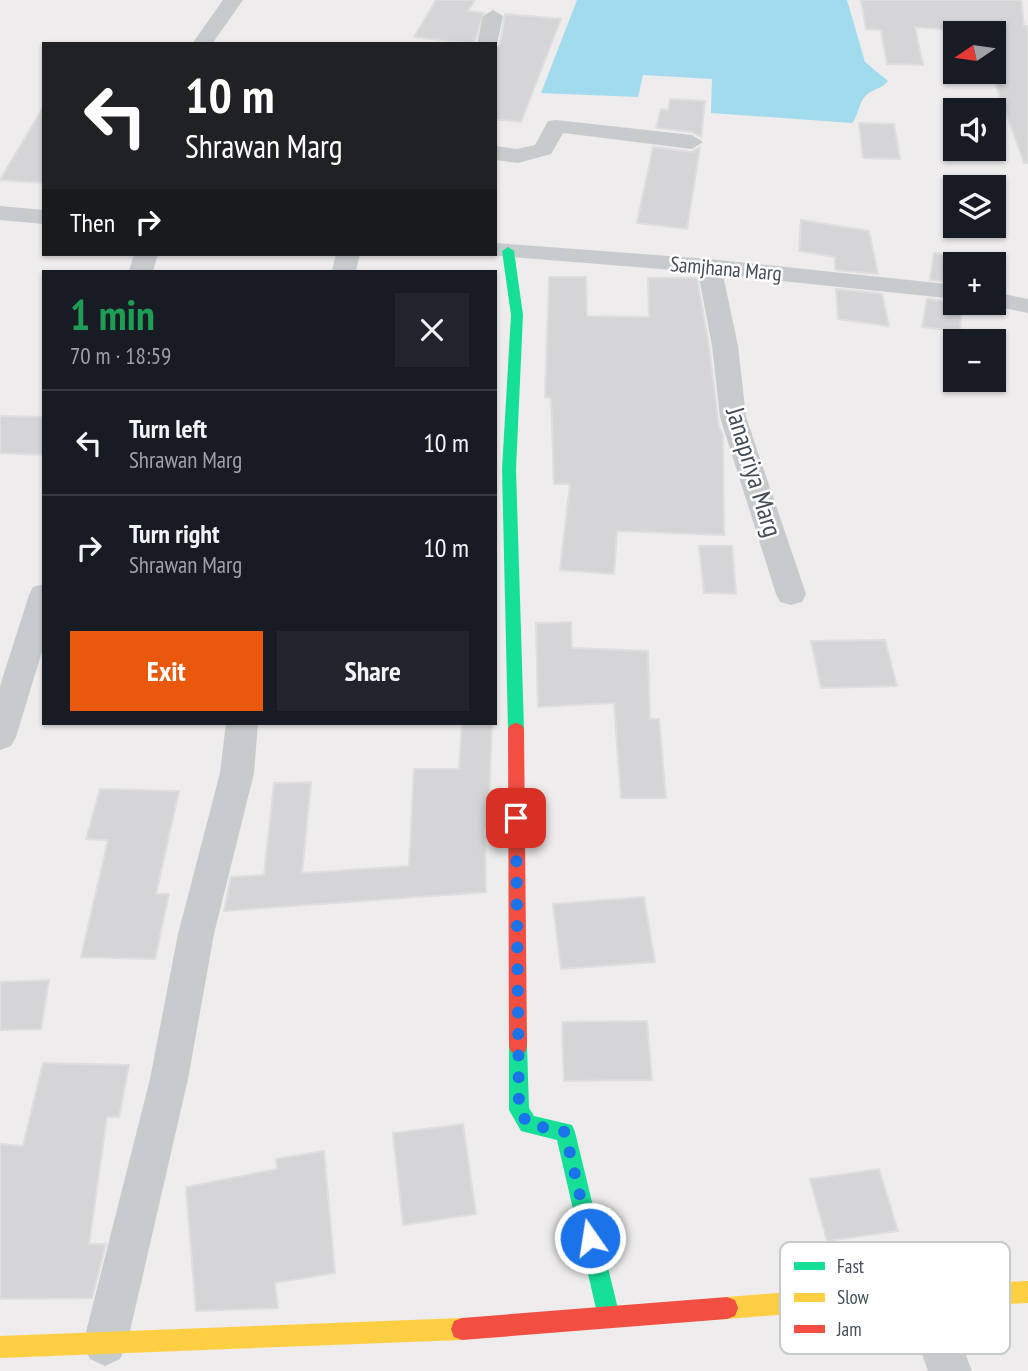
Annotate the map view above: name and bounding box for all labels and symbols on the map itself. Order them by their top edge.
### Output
north arrow [943,21,1006,84]
street label: Samjhana Marg [669,250,783,287]
street label: Janapriya Marg [719,402,790,541]
pin [486,788,546,848]
position arrow [553,1201,627,1275]
legend [780,1242,1010,1354]
text: Fast [837,1254,865,1278]
text: Slow [837,1285,870,1309]
text: Jam [836,1317,862,1341]

